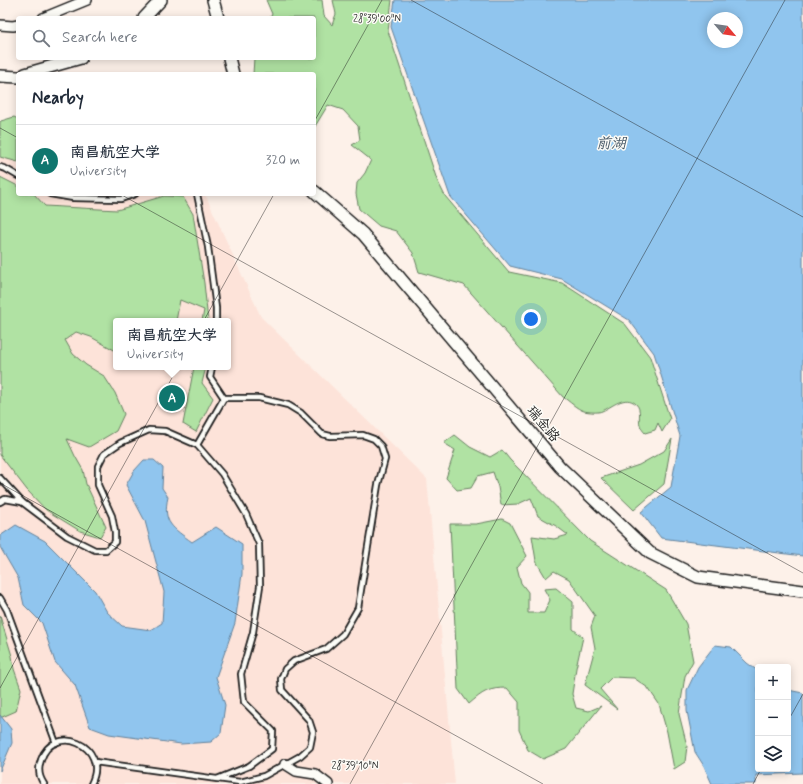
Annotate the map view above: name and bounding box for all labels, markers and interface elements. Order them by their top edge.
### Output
text: 28°39'00"N [353,12,401,26]
north arrow [707,12,743,48]
search box [16,16,316,60]
icon: search [30,27,52,49]
text: Search here [62,28,138,48]
text: Nearby [32,87,84,109]
water label: 前湖 [596,134,628,154]
text: 南昌航空大学 [70,143,160,163]
text: A [41,152,49,169]
text: 320 m [266,152,300,169]
text: University [70,163,126,180]
your location [521,309,541,329]
popup [113,318,231,370]
text: 南昌航空大学 [127,326,217,346]
text: University [127,346,183,363]
pin: A [159,383,185,413]
street label: 瑞金路 [522,401,563,446]
map controls [755,664,791,772]
button: + [755,664,791,700]
button: − [755,700,791,736]
button: layers [755,736,791,772]
text: 28°39'10"N [332,759,379,773]

